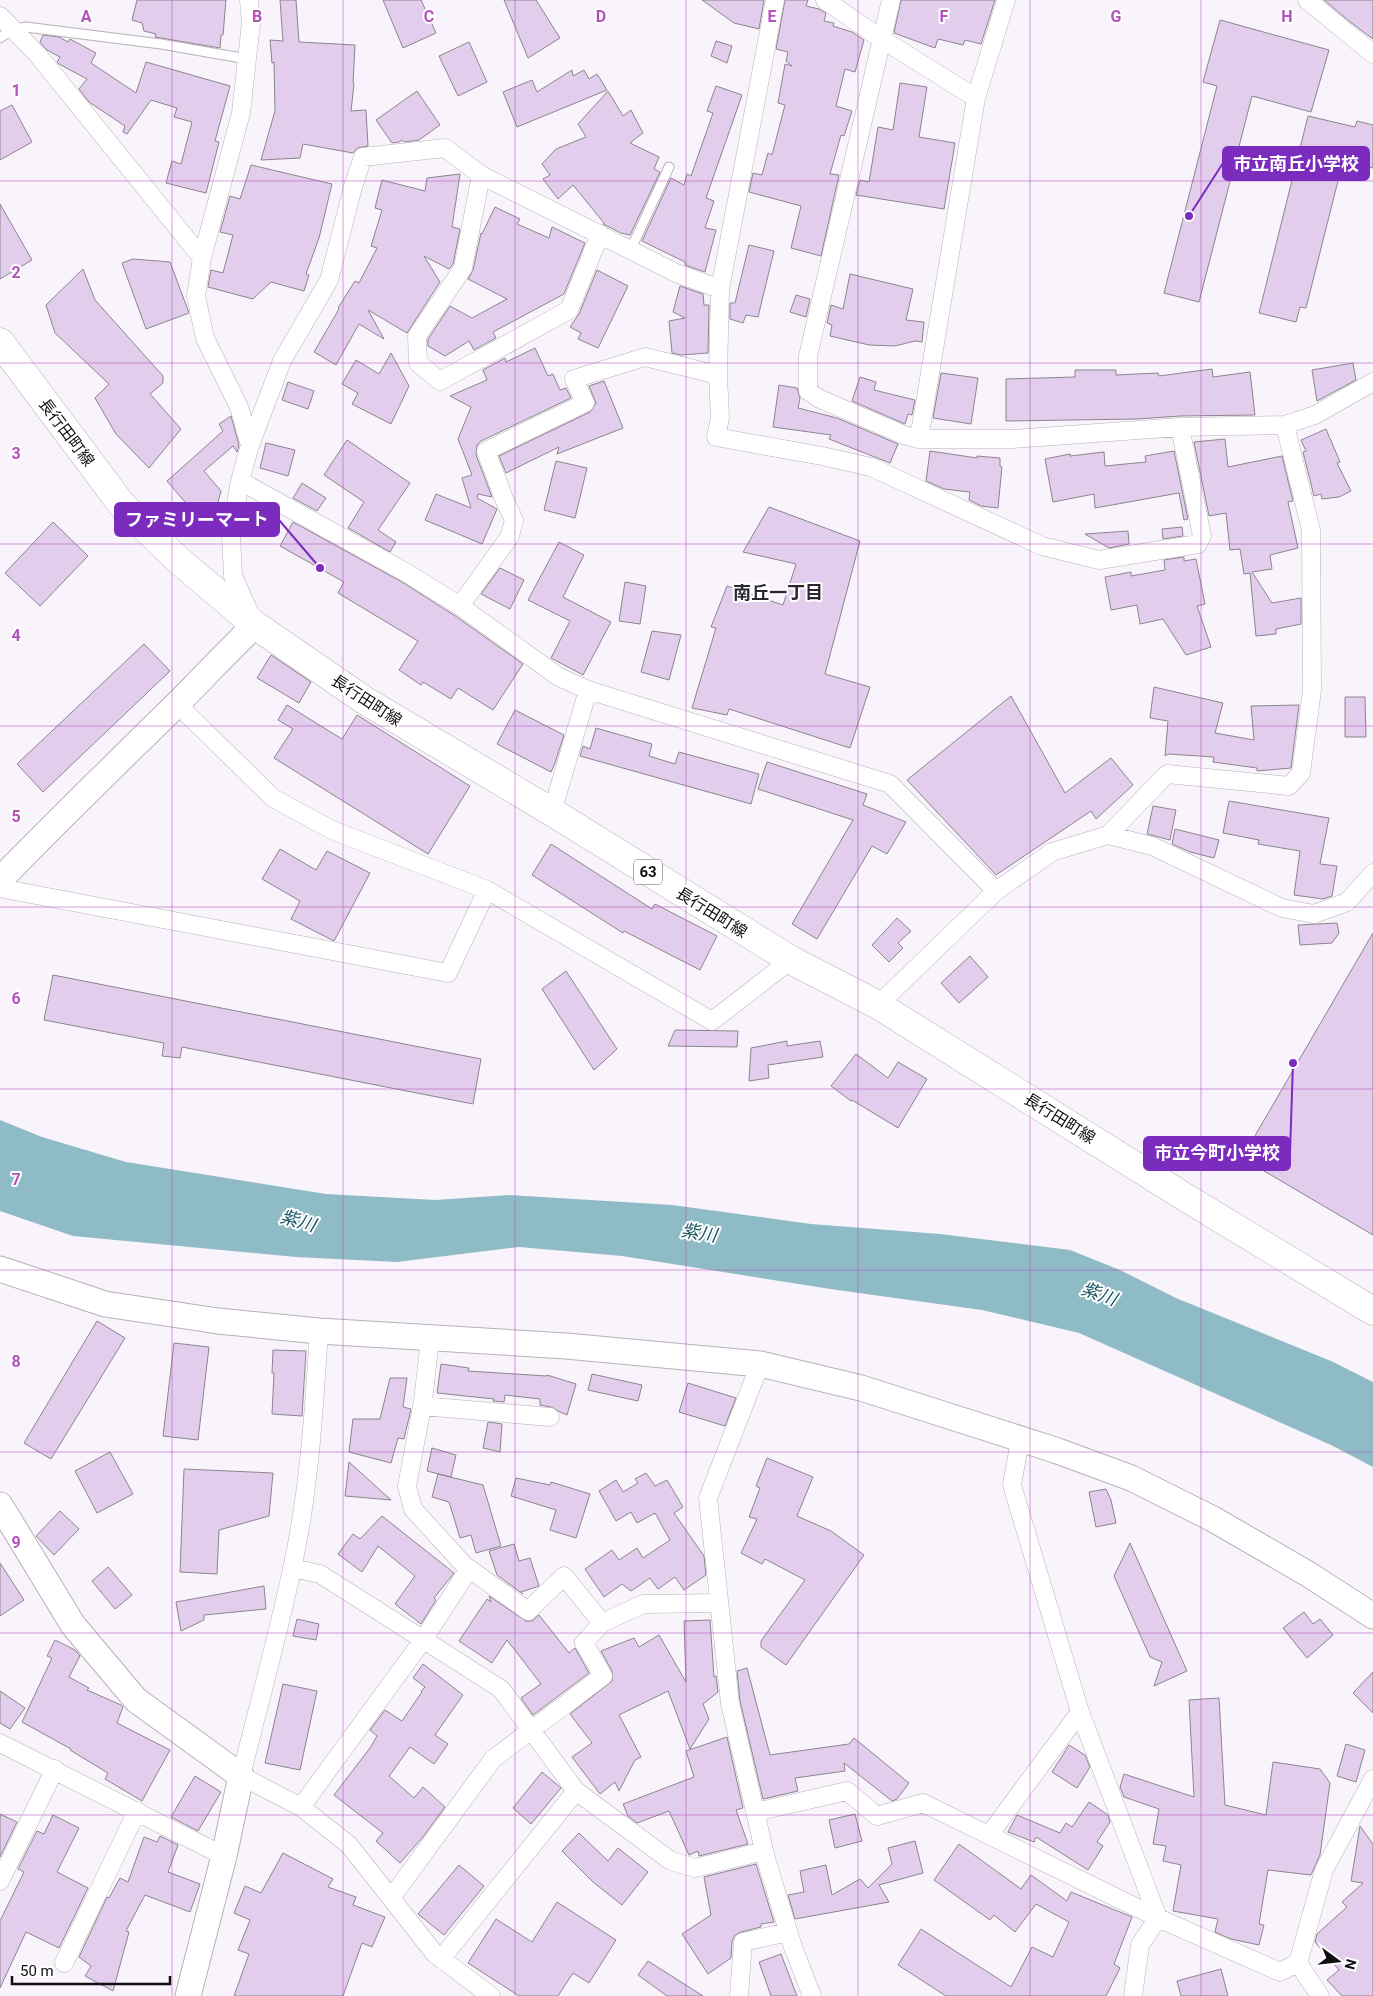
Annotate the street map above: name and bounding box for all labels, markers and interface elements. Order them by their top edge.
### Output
text: A [81,7,92,26]
text: B [252,7,262,26]
text: C [424,7,434,26]
text: D [596,7,606,26]
text: E [768,7,777,26]
text: F [940,7,949,26]
text: G [1111,7,1122,26]
text: H [1281,7,1293,26]
text: 1 [11,81,21,100]
callout: 市立南丘小学校 [1223,147,1369,180]
text: 市立南丘小学校 [1233,153,1359,174]
text: 2 [11,263,21,282]
street label: 長行田町線 [35,395,98,470]
text: 3 [11,444,21,463]
callout: ファミリーマート [115,503,279,536]
text: ファミリーマート [125,509,269,530]
district label: 南丘一丁目 [733,582,823,603]
text: 4 [11,626,21,645]
street label: 長行田町線 [328,671,405,730]
text: 5 [11,807,21,826]
road number: 63 [634,860,662,884]
street label: 長行田町線 [673,883,751,942]
text: 6 [11,989,21,1008]
street label: 長行田町線 [1021,1089,1099,1148]
callout: 市立今町小学校 [1144,1137,1290,1170]
text: 市立今町小学校 [1154,1142,1280,1163]
text: 7 [11,1170,21,1189]
water label: 紫川 [278,1205,320,1236]
water label: 紫川 [680,1219,720,1246]
water label: 紫川 [1079,1278,1122,1310]
text: 8 [11,1352,21,1371]
text: 9 [11,1533,21,1552]
north arrow [1313,1936,1363,1986]
scale bar [12,1954,170,1986]
text: N [1342,1958,1360,1971]
text: 50 m [20,1962,54,1980]

